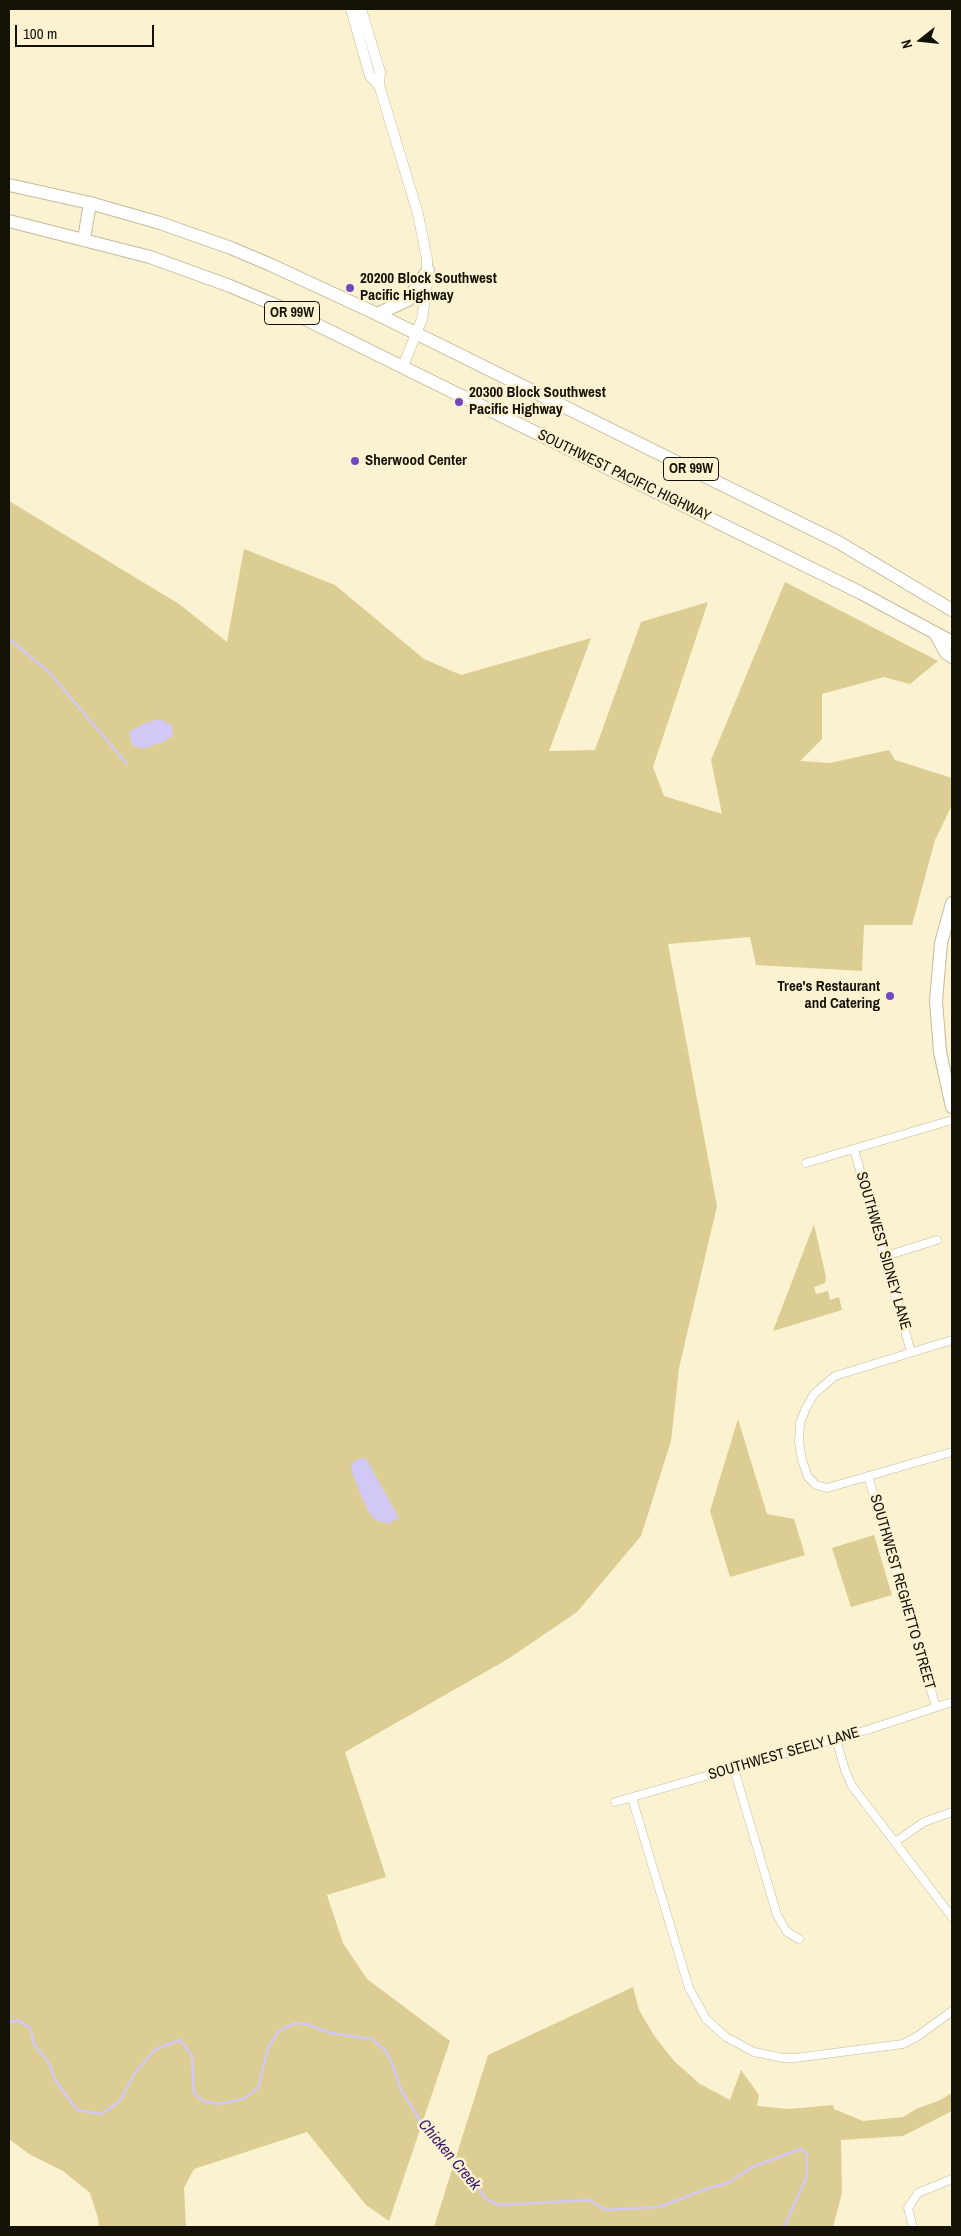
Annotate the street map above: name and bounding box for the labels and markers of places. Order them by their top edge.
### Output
place label: 20200 Block Southwest Pacific Highway [360,270,497,305]
marker: 20200 Block Southwest Pacific Highway [344,282,356,294]
place label: 20300 Block Southwest Pacific Highway [469,384,606,419]
marker: 20300 Block Southwest Pacific Highway [453,396,465,408]
place label: Sherwood Center [365,452,467,470]
marker: Sherwood Center [349,455,361,467]
place label: Tree's Restaurant and Catering [777,978,880,1013]
marker: Tree's Restaurant and Catering [884,990,896,1002]

